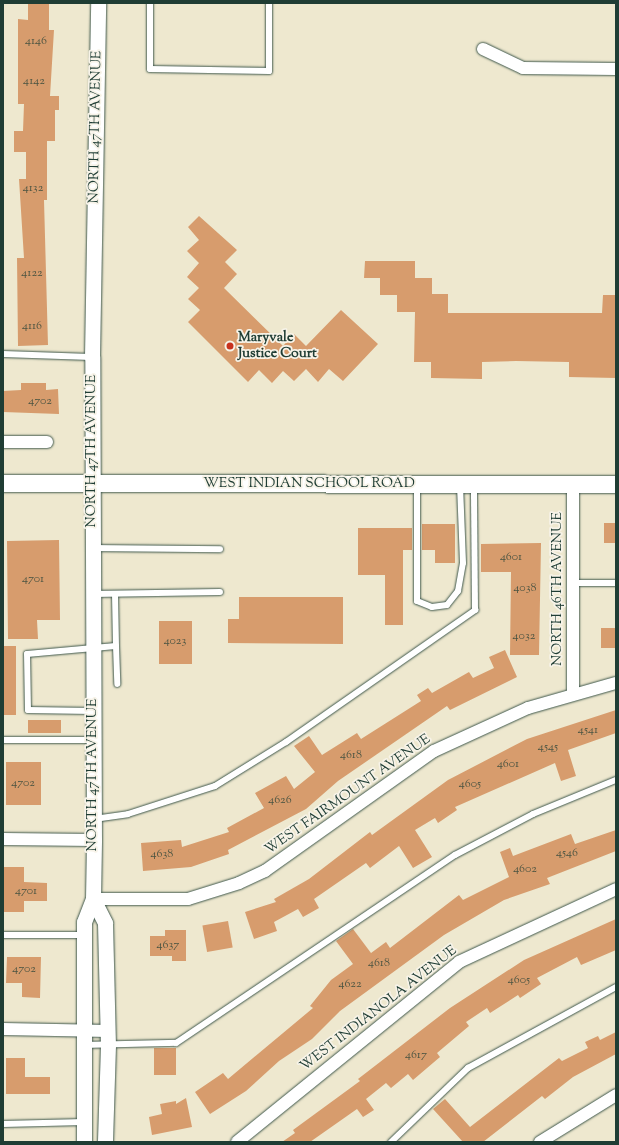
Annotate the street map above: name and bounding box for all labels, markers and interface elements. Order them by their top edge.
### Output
house number: 4146 [25,35,47,49]
street label: NORTH 47TH AVENUE [86,50,106,204]
house number: 4142 [23,75,45,89]
house number: 4132 [23,182,43,196]
house number: 4122 [21,267,43,281]
house number: 4116 [22,320,42,334]
place label: Maryvale Justice Court [238,330,317,362]
marker: Maryvale Justice Court [225,341,235,351]
street label: NORTH 47TH AVENUE [84,375,100,527]
house number: 4702 [28,395,52,409]
street label: WEST INDIAN SCHOOL ROAD [203,476,415,492]
street label: NORTH 46TH AVENUE [550,512,566,666]
house number: 4601 [500,551,522,565]
house number: 4701 [22,573,44,587]
house number: 4038 [513,582,537,596]
house number: 4032 [513,630,535,644]
house number: 4023 [164,635,186,649]
street label: NORTH 47TH AVENUE [85,699,101,851]
house number: 4541 [578,724,598,738]
street label: WEST FAIRMOUNT AVENUE [262,731,434,859]
house number: 4545 [538,741,558,755]
house number: 4618 [340,749,362,763]
house number: 4601 [497,758,519,772]
house number: 4702 [11,777,35,791]
house number: 4605 [459,778,481,792]
house number: 4626 [268,794,292,808]
house number: 4546 [556,847,578,861]
house number: 4638 [151,848,173,862]
house number: 4602 [513,863,537,877]
house number: 4701 [15,885,37,899]
house number: 4637 [157,939,179,953]
street label: WEST INDIANOLA AVENUE [297,943,461,1075]
house number: 4618 [368,957,390,971]
house number: 4702 [12,963,36,977]
house number: 4605 [508,974,530,988]
house number: 4622 [338,978,362,992]
house number: 4617 [405,1049,427,1063]

